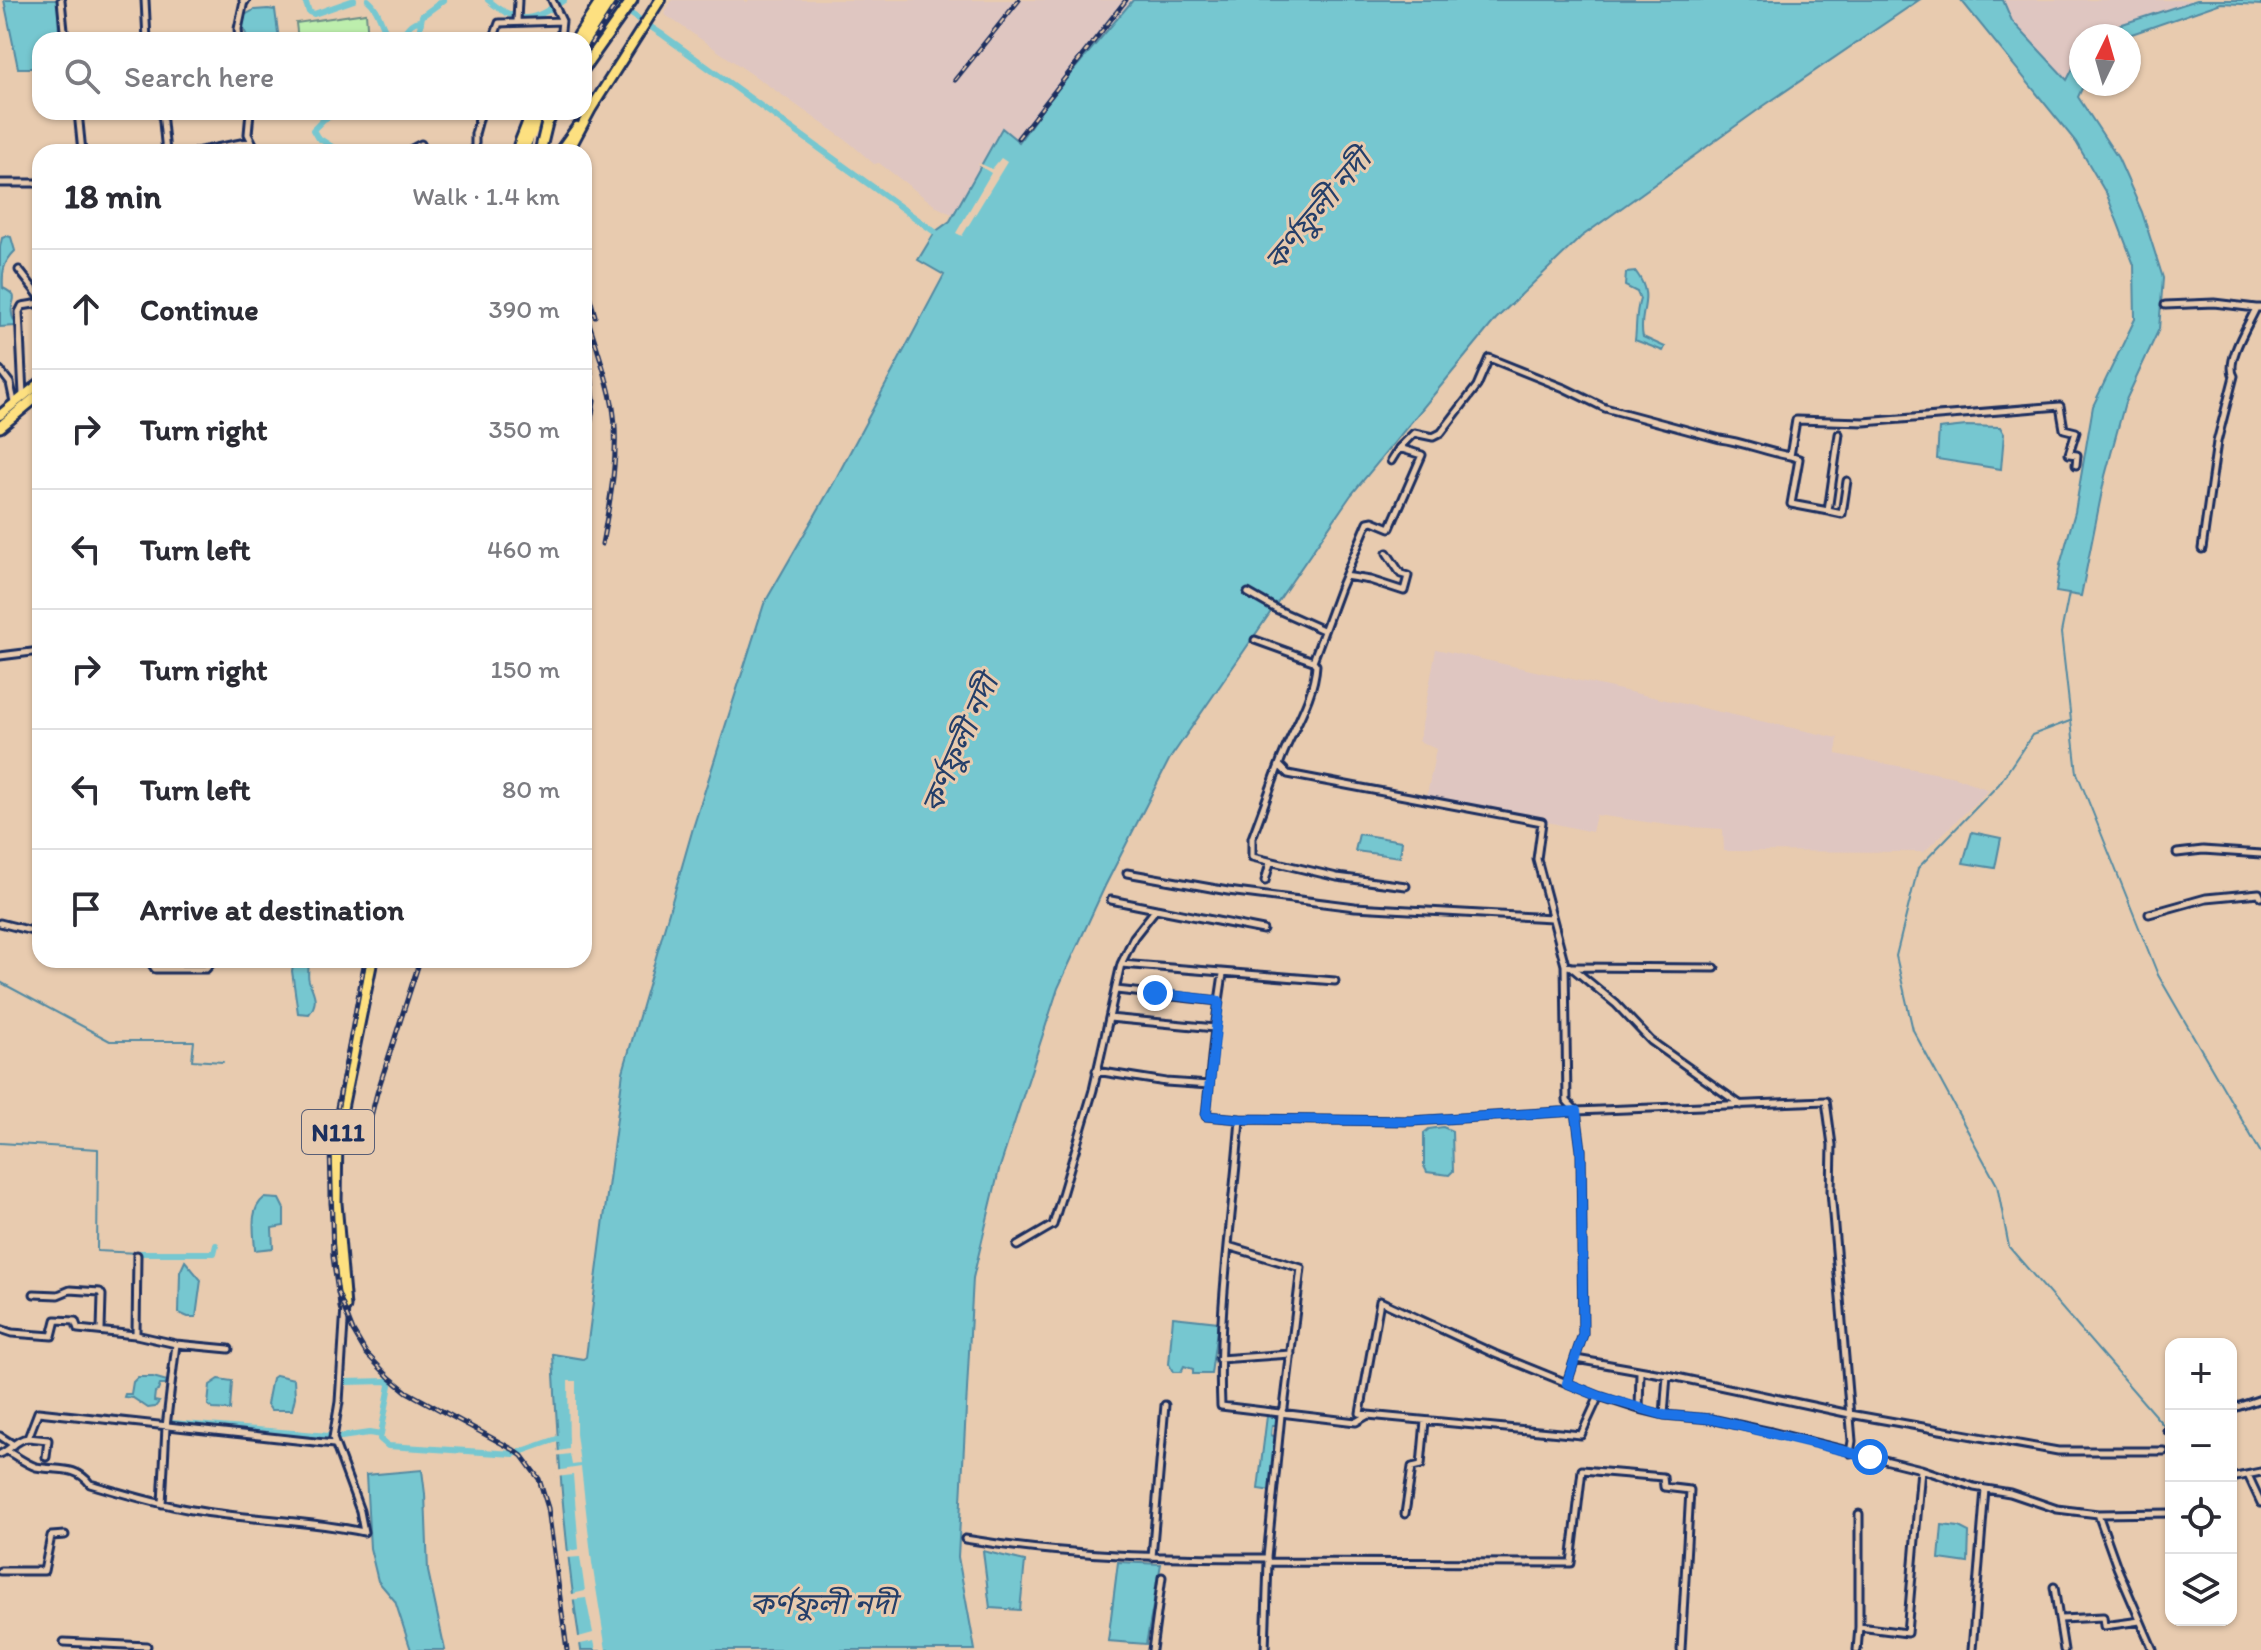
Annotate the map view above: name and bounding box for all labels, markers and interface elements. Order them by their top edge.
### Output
north arrow [2069,24,2141,96]
search box [32,32,592,120]
icon: search [60,54,104,98]
text: Search here [124,58,274,95]
water label: কর্ণফুলী নদী [1256,138,1382,278]
text: 18 min [64,176,161,217]
text: Walk · 1.4 km [412,180,560,212]
icon: ahead [64,287,108,331]
text: Continue [140,291,259,328]
text: 390 m [488,293,560,325]
icon: right [64,407,108,451]
text: Turn right [140,411,268,448]
text: 350 m [488,413,560,445]
icon: left [64,527,108,571]
text: Turn left [140,531,251,568]
text: 460 m [487,533,560,565]
icon: right [64,647,108,691]
text: Turn right [140,651,268,688]
text: 150 m [491,653,560,685]
water label: কর্ণফুলী নদী [913,665,1008,819]
icon: left [64,767,108,811]
text: Turn left [140,771,251,808]
text: 80 m [502,773,560,805]
icon: arrive [64,887,108,931]
text: Arrive at destination [140,891,404,928]
route end [1137,975,1173,1011]
road number: N111 [302,1110,374,1154]
map controls [2165,1338,2237,1626]
button: + [2165,1338,2237,1410]
button: − [2165,1410,2237,1482]
route start [1852,1439,1888,1475]
button: locate [2165,1482,2237,1554]
button: layers [2165,1554,2237,1626]
water label: কর্ণফুলী নদী [749,1585,902,1622]

